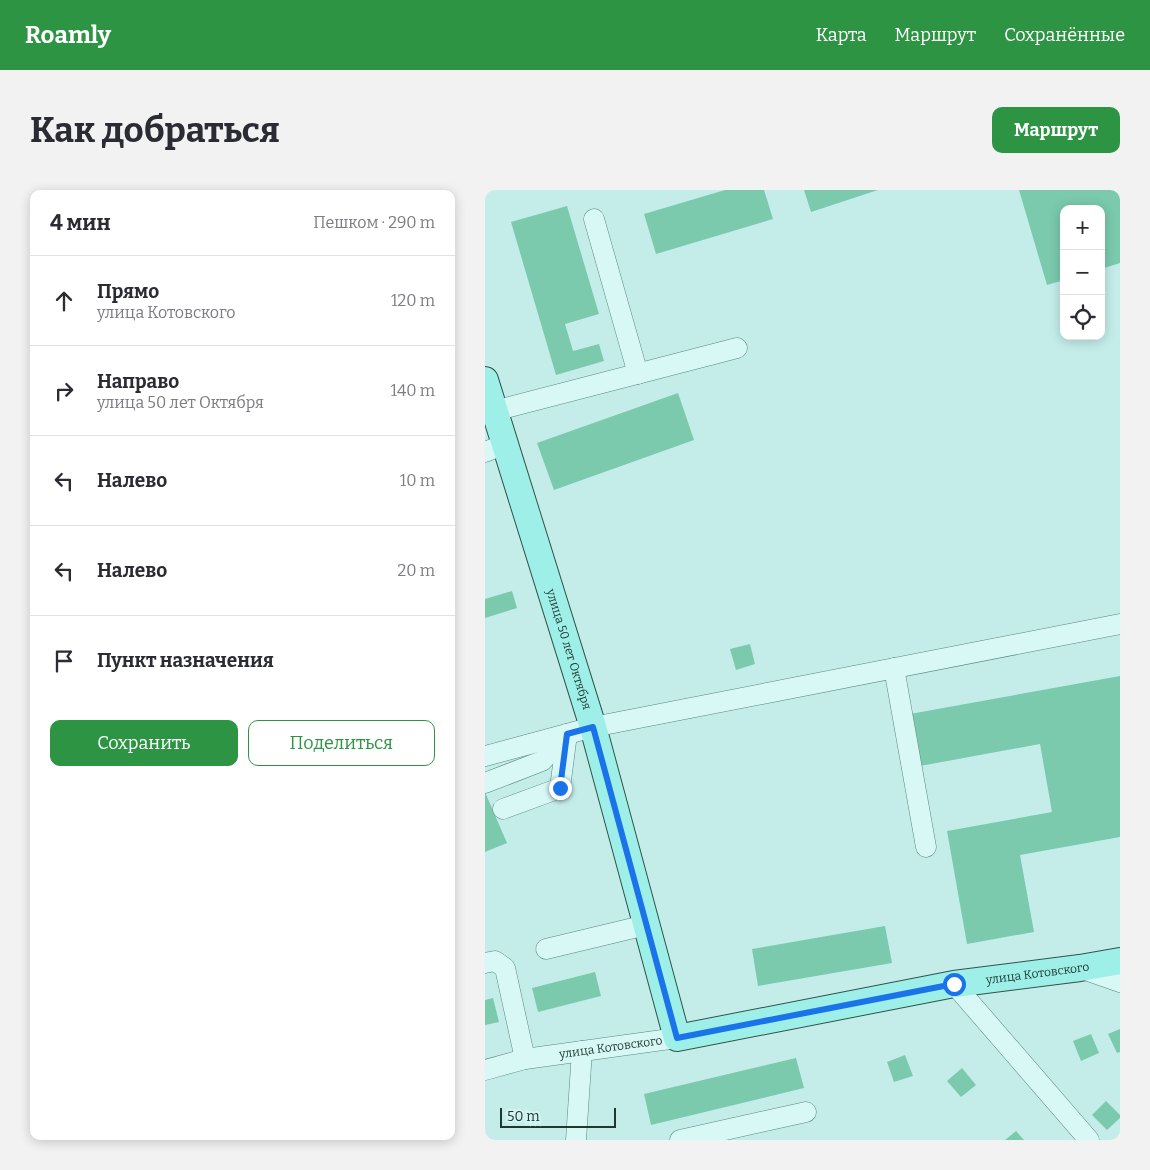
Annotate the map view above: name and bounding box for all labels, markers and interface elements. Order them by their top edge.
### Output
text: Roamly [25,21,111,49]
text: Карта [816,24,867,46]
text: Маршрут [895,24,976,46]
text: Сохранённые [1004,24,1125,46]
button: Маршрут [992,107,1120,153]
text: Как добраться [30,109,280,151]
map controls [1060,205,1105,340]
button: + [1060,205,1105,250]
text: 4 мин [50,210,111,236]
text: Пешком · 290 m [313,213,435,232]
button: − [1060,250,1105,295]
text: Прямо [97,280,159,303]
icon: ahead [50,287,78,315]
text: 120 m [391,291,435,310]
button: locate [1060,295,1105,340]
text: улица Котовского [97,303,235,322]
text: Направо [97,370,179,393]
icon: right [50,377,78,405]
text: 140 m [390,381,435,400]
text: улица 50 лет Октября [97,393,264,412]
icon: left [50,467,78,495]
text: Налево [97,469,167,492]
text: 10 m [400,471,435,490]
icon: left [50,557,78,585]
text: Налево [97,559,167,582]
text: 20 m [398,561,435,580]
street label: улица 50 лет Октября [543,586,594,712]
icon: arrive [50,647,78,675]
text: Пункт назначения [97,649,274,672]
button: Сохранить [50,720,238,766]
button: Поделиться [248,720,435,766]
route end [549,777,572,800]
street label: улица Котовского [984,960,1090,987]
route start [943,973,966,996]
street label: улица Котовского [557,1033,663,1061]
scale bar [500,1105,616,1128]
text: 50 m [507,1108,540,1125]

